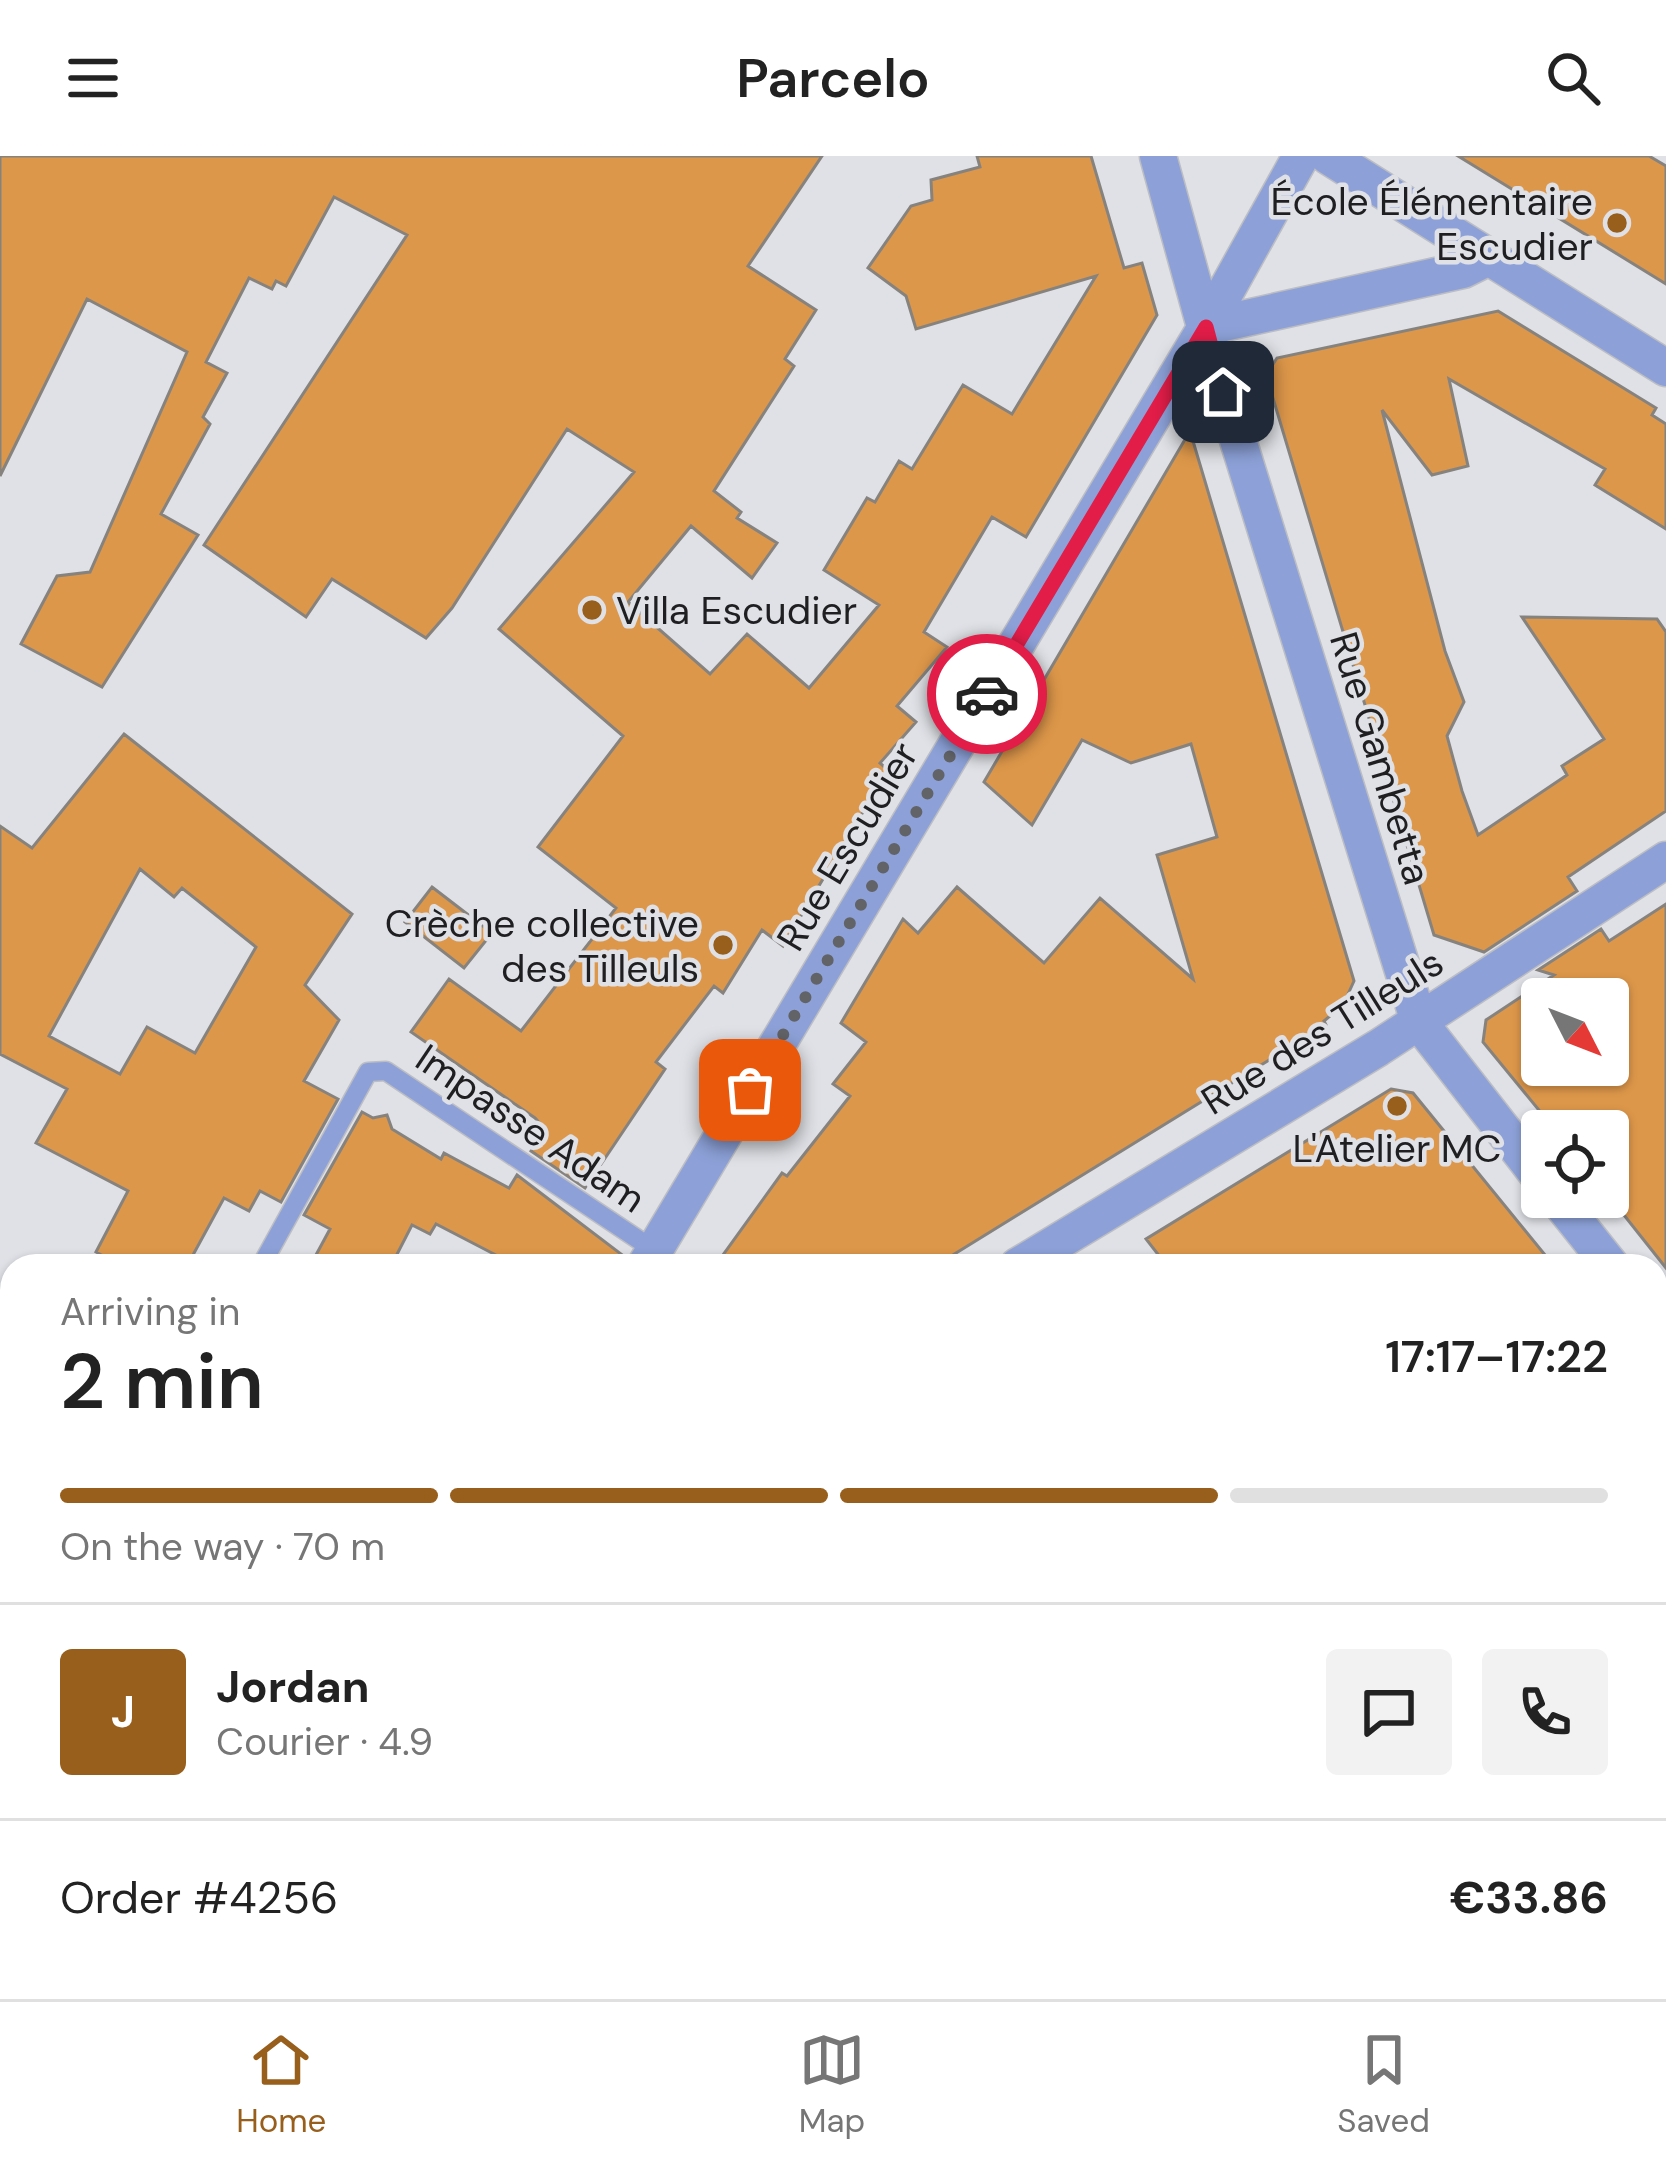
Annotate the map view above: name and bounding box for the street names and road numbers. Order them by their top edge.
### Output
street label: Rue Gambetta [1318,626,1443,891]
street label: Rue Escudier [765,733,930,960]
street label: Rue des Tilleuls [1192,937,1453,1126]
street label: Impasse Adam [406,1033,655,1224]

